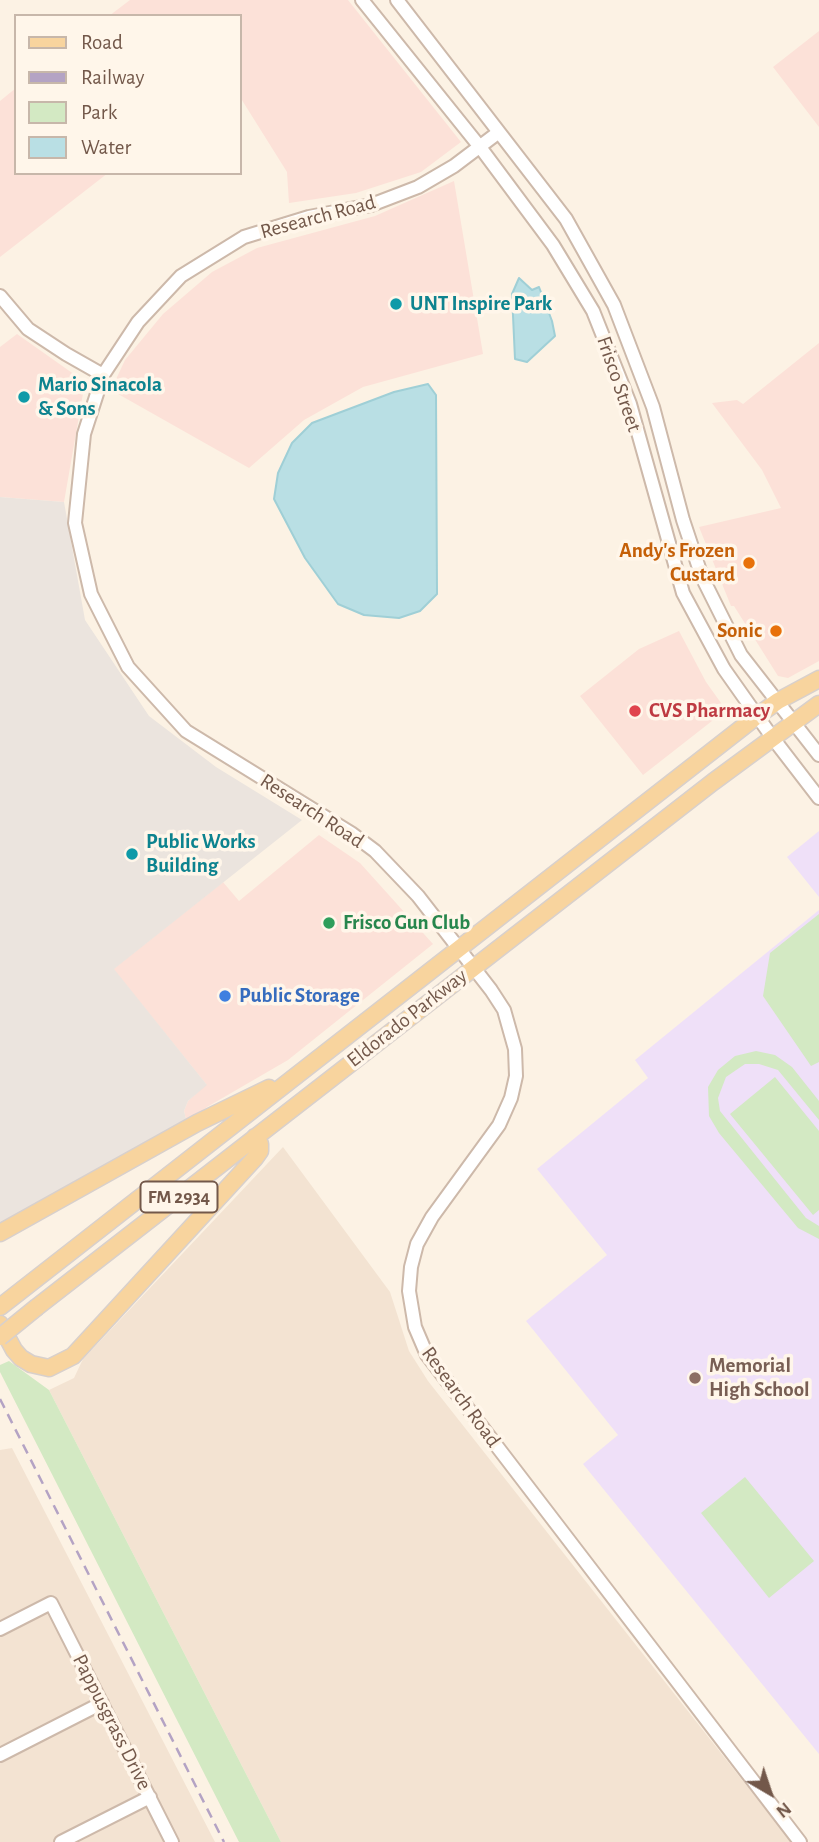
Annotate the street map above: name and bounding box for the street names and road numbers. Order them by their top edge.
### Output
street label: Research Road [257,189,379,245]
street label: Frisco Street [591,333,647,435]
street label: Research Road [255,768,369,854]
street label: Eldorado Parkway [342,963,472,1073]
road number: FM 2934 [140,1182,218,1212]
street label: Research Road [416,1342,506,1452]
street label: Pappusgrass Drive [67,1650,157,1794]

